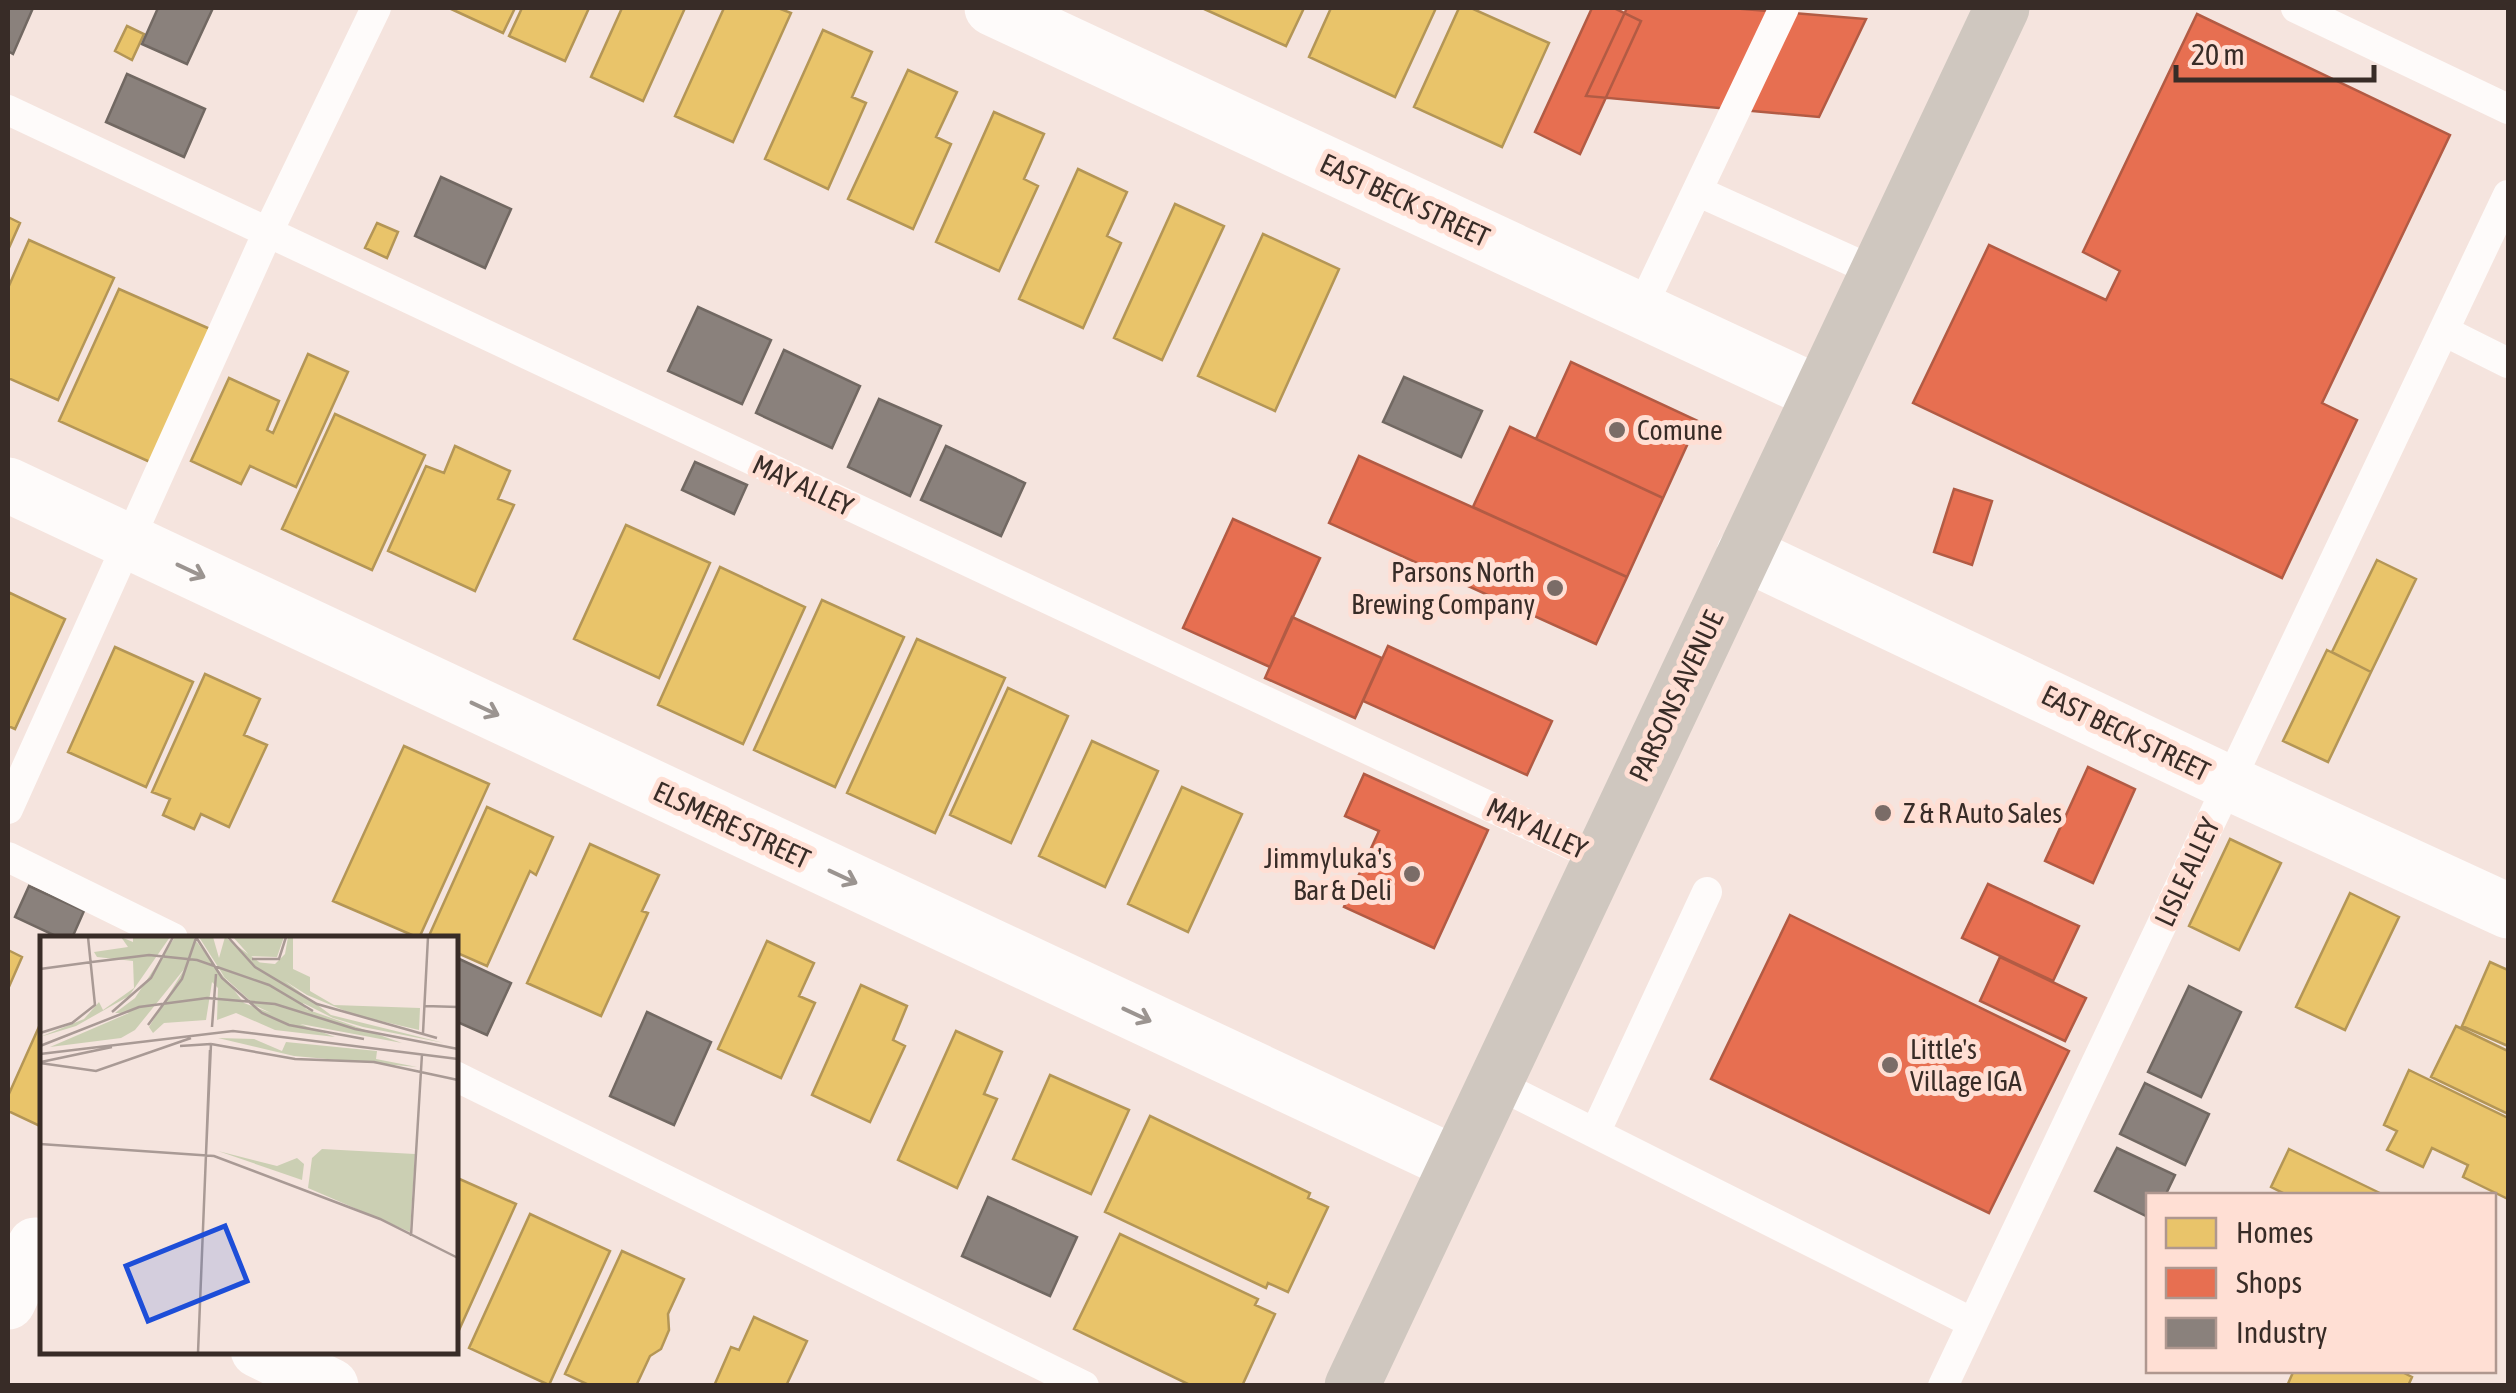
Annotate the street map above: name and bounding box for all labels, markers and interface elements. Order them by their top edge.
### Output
scale bar [2176,20,2374,82]
text: 20 m [2191,37,2245,71]
street label: EAST BECK STREET [1315,147,1495,253]
place label: Comune [1637,414,1723,446]
marker: Comune [1606,419,1628,441]
street label: MAY ALLEY [748,448,859,522]
place label: Parsons North Brewing Company [1351,556,1535,620]
one-way arrow [175,563,206,581]
marker: Parsons North Brewing Company [1544,577,1566,599]
street label: PARSONS AVENUE [1623,606,1729,786]
street label: EAST BECK STREET [2037,678,2215,788]
one-way arrow [469,701,499,720]
street label: ELSMERE STREET [649,775,815,875]
street label: MAY ALLEY [1482,791,1593,865]
place label: Z & R Auto Sales [1903,797,2062,829]
marker: Z & R Auto Sales [1872,802,1894,824]
street label: LISLE ALLEY [2148,812,2226,931]
place label: Jimmyluka's Bar & Deli [1264,842,1392,906]
marker: Jimmyluka's Bar & Deli [1401,863,1423,885]
one-way arrow [827,868,857,887]
inset map [40,936,458,1353]
one-way arrow [1121,1007,1152,1025]
place label: Little's Village IGA [1910,1033,2022,1097]
marker: Little's Village IGA [1879,1054,1901,1076]
legend [2146,1193,2496,1373]
text: Homes [2236,1215,2313,1249]
text: Shops [2236,1265,2302,1299]
text: Industry [2236,1315,2327,1349]

